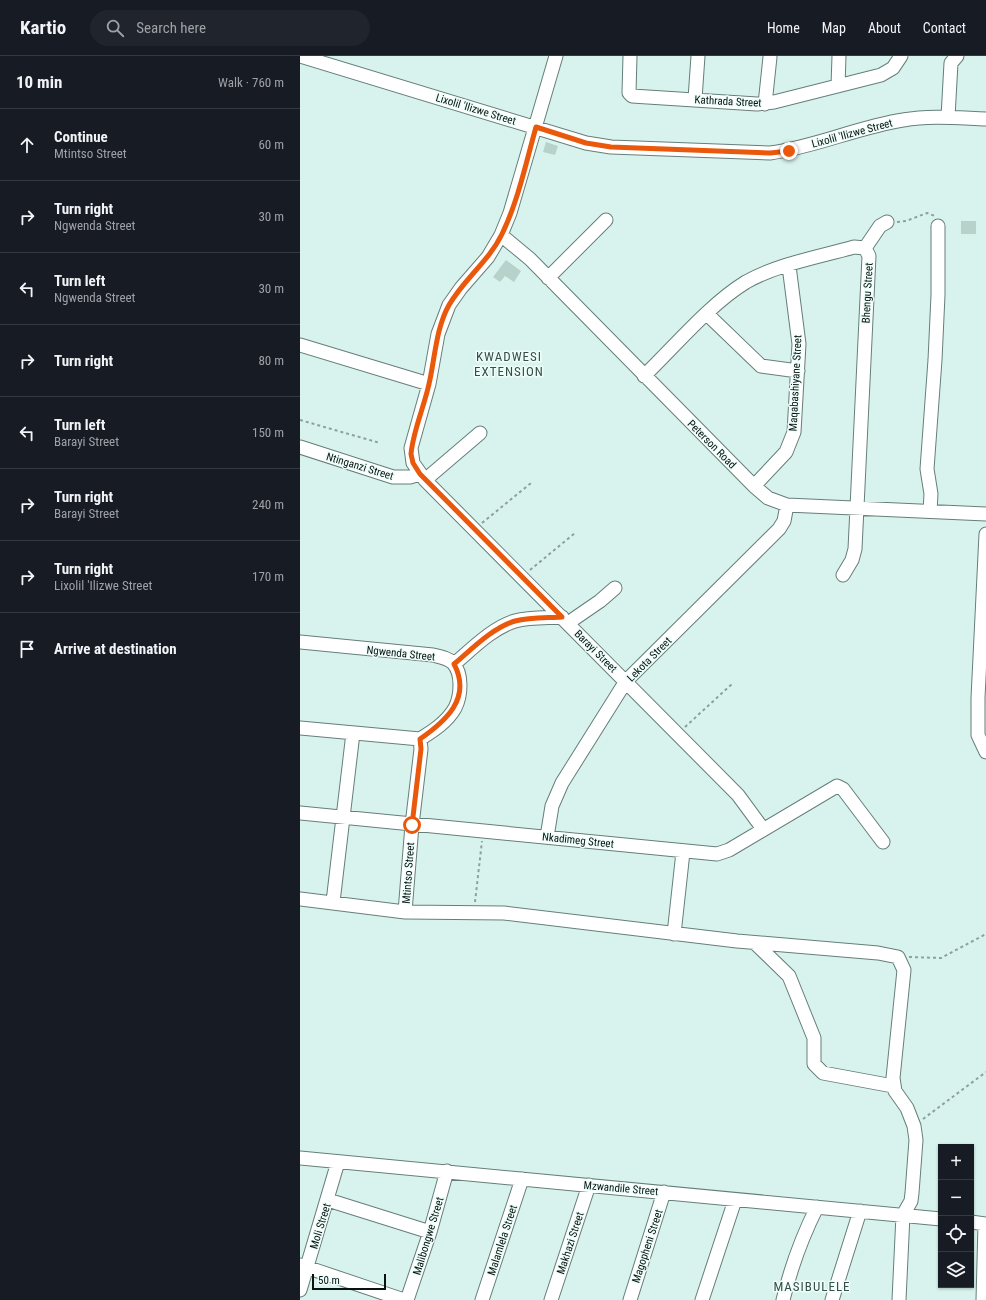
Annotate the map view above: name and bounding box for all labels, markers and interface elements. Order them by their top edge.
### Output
search box [90,10,370,46]
text: Kartio [20,16,66,39]
icon: search [104,17,126,39]
text: Search here [136,19,206,37]
text: Home [767,20,800,36]
text: Map [822,20,846,36]
text: About [868,20,901,36]
text: Contact [923,20,966,36]
text: 10 min [16,72,62,92]
text: Walk · 760 m [218,75,284,90]
street label: Lixolil 'Ilizwe Street [434,91,518,128]
street label: Kathrada Street [694,93,762,110]
street label: Lixolil 'Ilizwe Street [810,116,894,151]
text: Continue [54,128,108,146]
icon: ahead [16,134,38,156]
text: 60 m [258,137,284,152]
route end [780,142,798,160]
text: Mtintso Street [54,146,127,161]
text: Turn right [54,200,113,218]
icon: right [16,206,38,228]
text: 30 m [258,209,284,224]
text: Ngwenda Street [54,218,135,233]
street label: Bhengu Street [859,262,876,324]
text: Turn left [54,272,105,290]
icon: left [16,278,38,300]
text: 30 m [258,281,284,296]
text: Ngwenda Street [54,290,135,305]
street label: Maqabashiyane Street [786,335,805,432]
district label: KWADWESI EXTENSION [474,349,544,379]
icon: right [16,350,38,372]
text: Turn right [54,352,113,370]
text: 80 m [258,353,284,368]
text: Turn left [54,416,105,434]
street label: Peterson Road [685,417,739,471]
icon: left [16,422,38,444]
text: 150 m [252,425,284,440]
text: Barayi Street [54,434,119,449]
street label: Ntinganzi Street [325,450,395,483]
text: Turn right [54,488,113,506]
icon: right [16,494,38,516]
text: 240 m [252,497,284,512]
text: Barayi Street [54,506,119,521]
text: Turn right [54,560,113,578]
icon: right [16,566,38,588]
text: 170 m [252,569,284,584]
text: Lixolil 'Ilizwe Street [54,578,152,593]
street label: Barayi Street [572,627,620,675]
street label: Lekota Street [624,634,674,684]
icon: arrive [16,638,38,660]
text: Arrive at destination [54,640,177,658]
street label: Ngwenda Street [366,643,436,664]
route start [403,816,421,834]
street label: Nkadimeg Street [541,830,615,851]
street label: Mtintso Street [400,842,417,904]
map controls [938,1144,974,1288]
button: + [938,1144,974,1180]
street label: Mzwandile Street [583,1179,659,1198]
button: − [938,1180,974,1216]
street label: Malibongwe Street [410,1196,447,1277]
street label: Moli Street [307,1202,334,1251]
street label: Malamlela Street [485,1203,520,1277]
street label: Magopheni Street [629,1208,665,1285]
street label: Makhazi Street [554,1210,587,1276]
button: locate [938,1216,974,1252]
button: layers [938,1252,974,1288]
scale bar [312,1272,386,1291]
text: 50 m [318,1274,340,1287]
district label: MASIBULELE [773,1279,851,1294]

